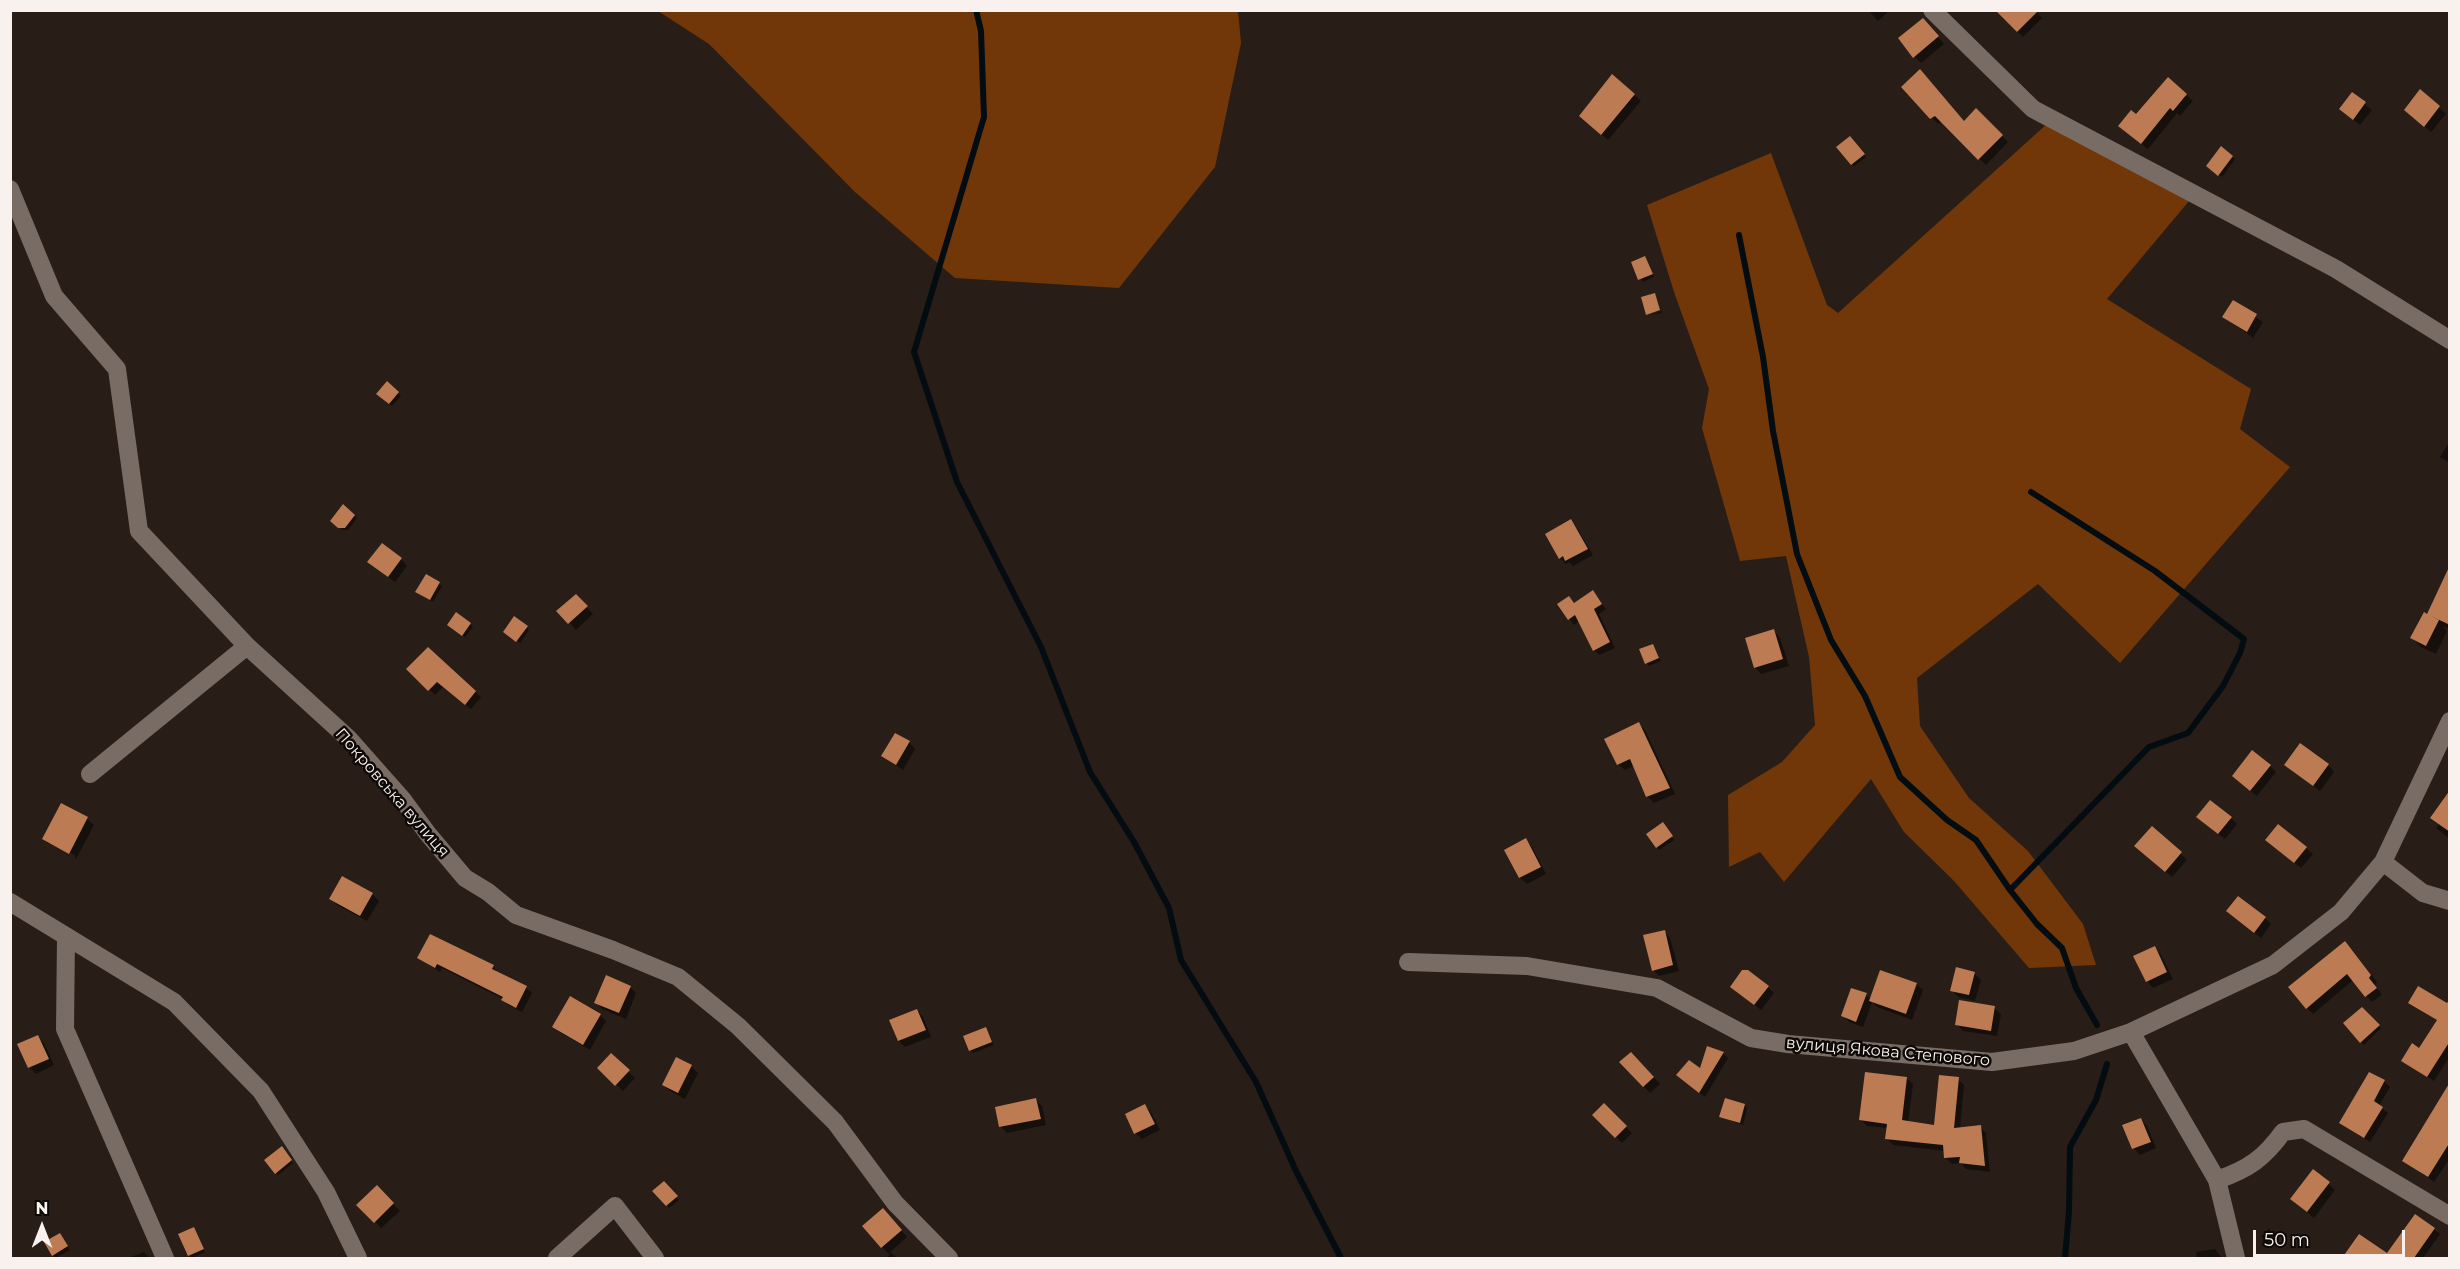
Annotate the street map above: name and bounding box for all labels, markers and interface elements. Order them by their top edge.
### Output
street label: Покровська вулиця [331,725,453,861]
street label: вулиця Якова Степового [1785,1034,1991,1070]
north arrow [12,1197,72,1257]
text: N [36,1199,48,1218]
scale bar [2256,1218,2408,1256]
text: 50 m [2264,1229,2310,1251]

